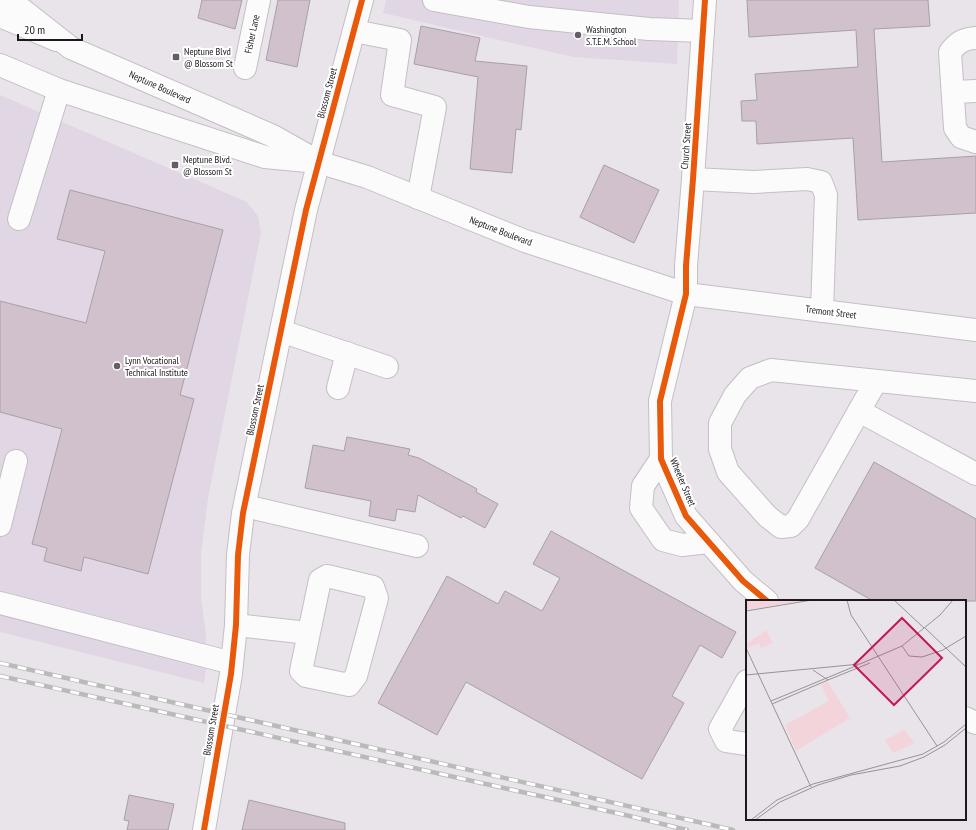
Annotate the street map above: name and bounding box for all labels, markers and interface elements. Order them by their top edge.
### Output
street label: Fisher Lane [242,13,262,55]
scale bar [18,16,82,42]
text: 20 m [24,22,45,37]
place label: Washington S.T.E.M. School [586,23,637,48]
marker: Washington S.T.E.M. School [573,30,583,40]
place label: Neptune Blvd @ Blossom St [184,45,233,70]
marker: Neptune Blvd @ Blossom St [171,52,181,62]
street label: Blossom Street [314,66,340,120]
street label: Neptune Boulevard [127,68,193,106]
street label: Church Street [678,122,694,170]
place label: Neptune Blvd. @ Blossom St [183,153,232,178]
marker: Neptune Blvd. @ Blossom St [170,160,180,170]
street label: Neptune Boulevard [468,213,534,249]
street label: Tremont Street [805,302,857,322]
place label: Lynn Vocational Technical Institute [125,354,188,379]
marker: Lynn Vocational Technical Institute [112,361,122,371]
street label: Blossom Street [243,383,267,437]
street label: Wheeler Street [667,456,699,508]
inset map [746,600,966,820]
street label: Blossom Street [200,703,222,757]

